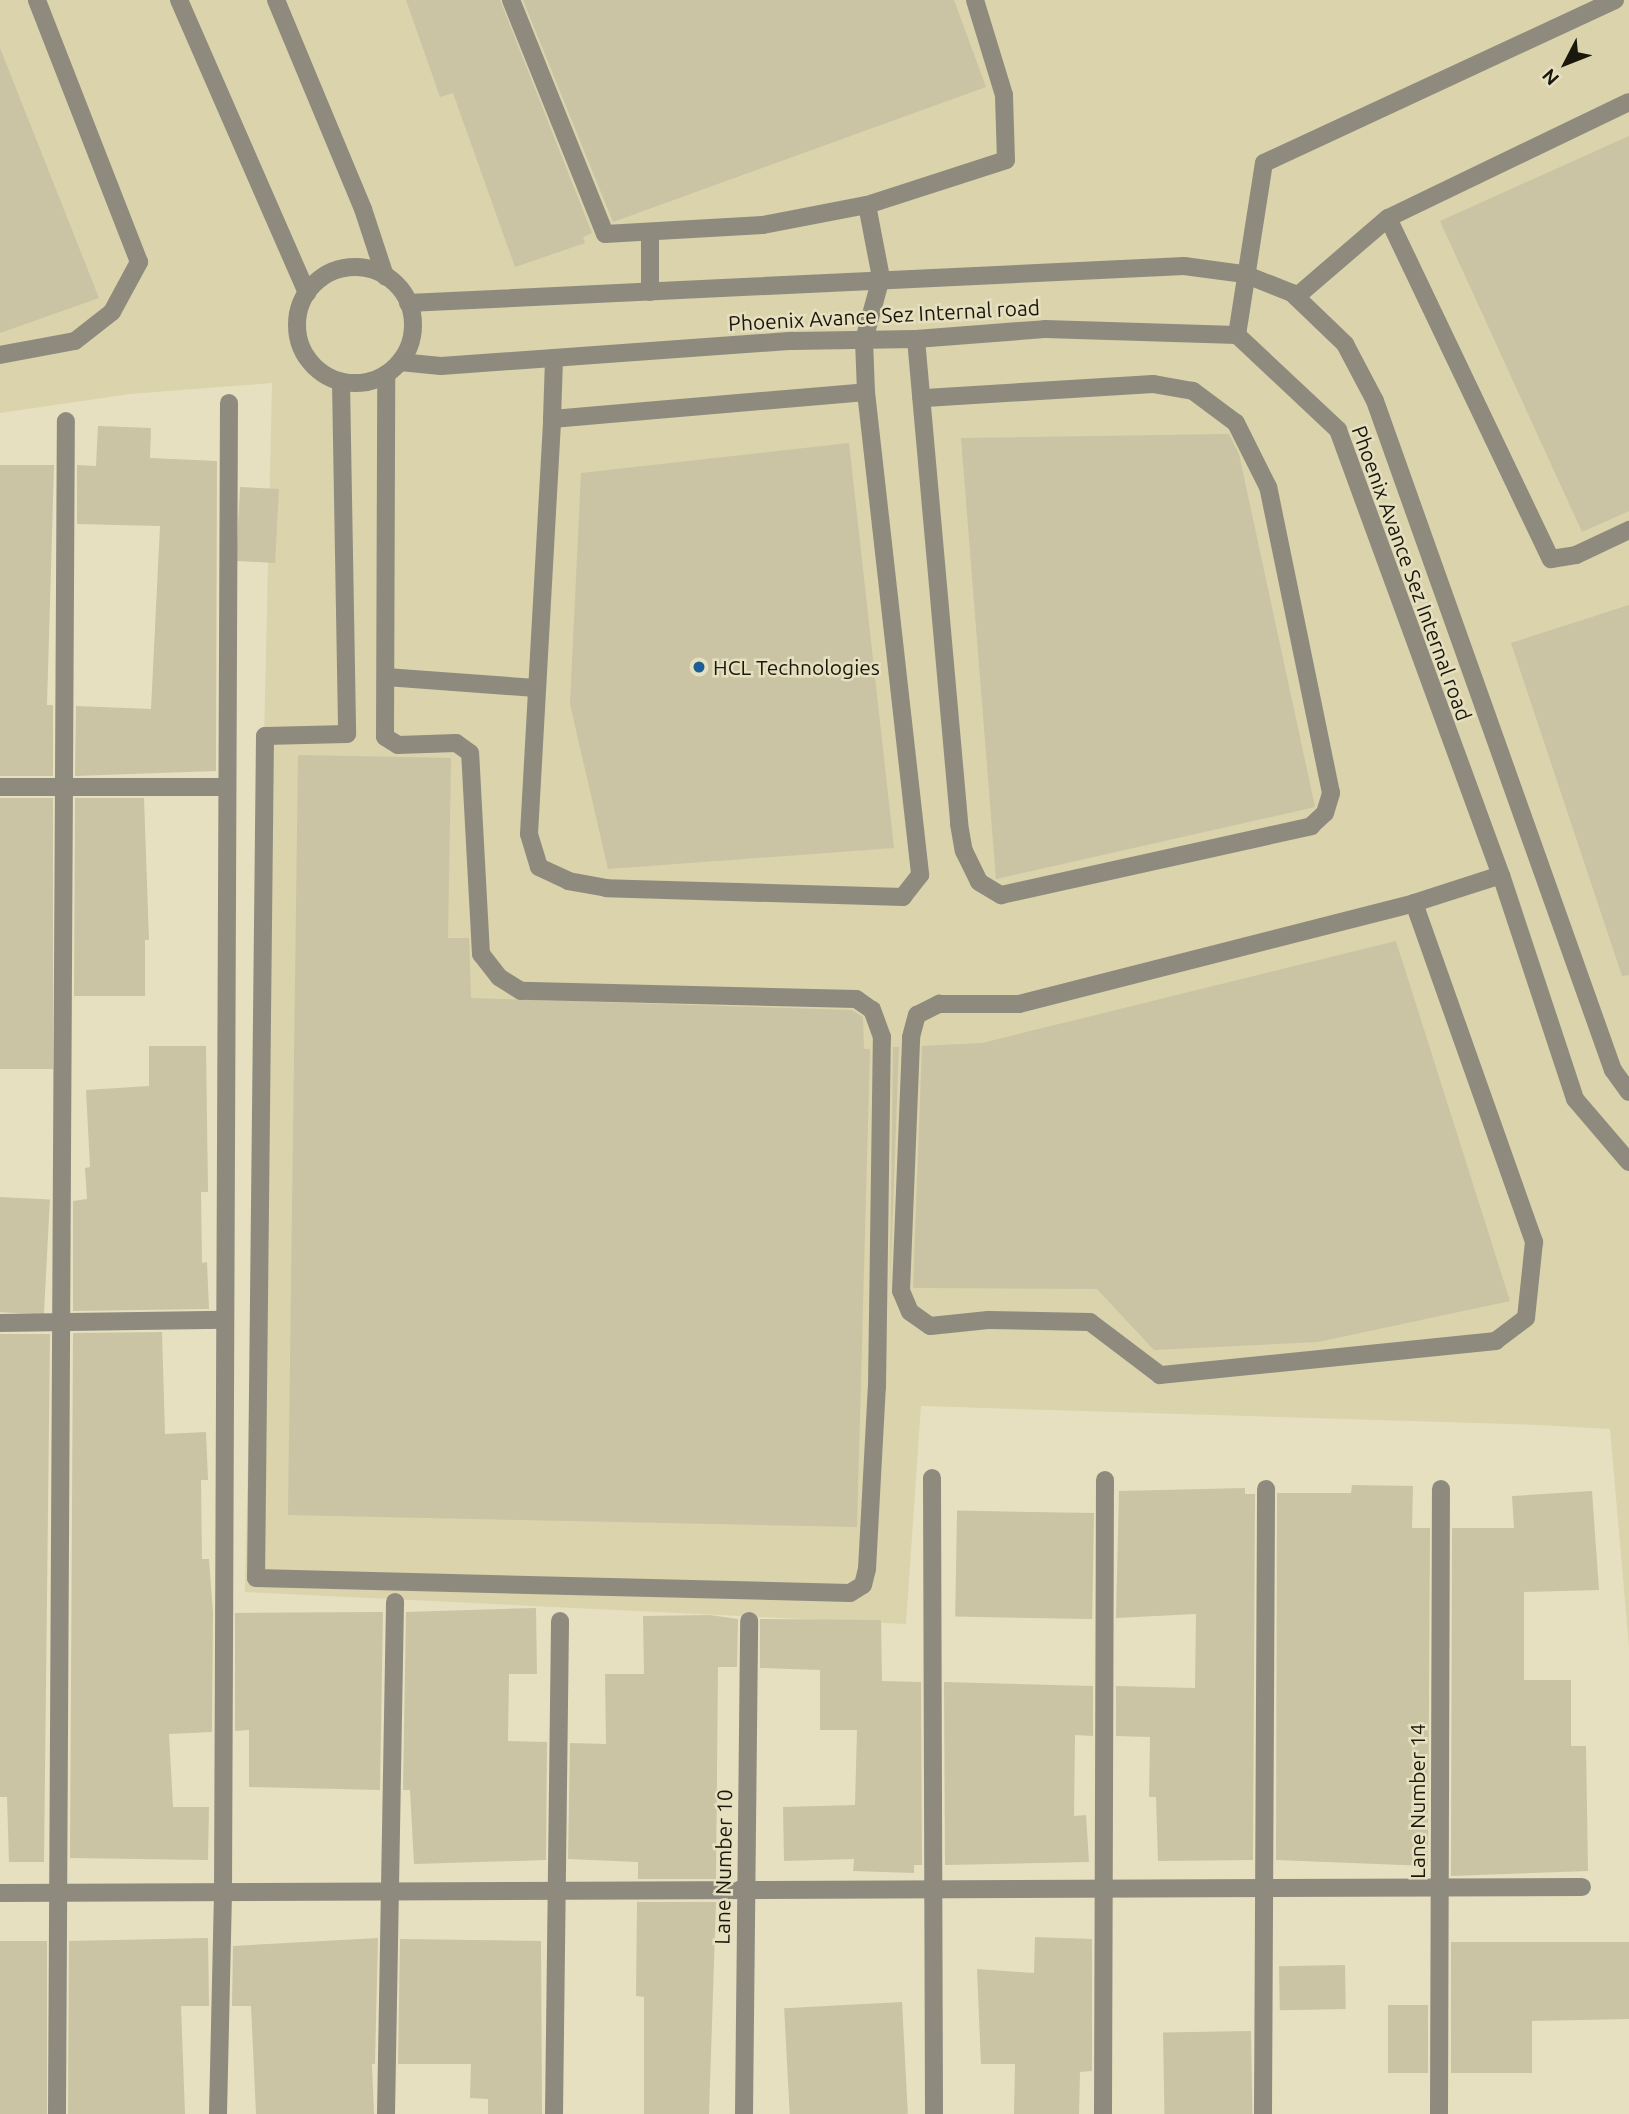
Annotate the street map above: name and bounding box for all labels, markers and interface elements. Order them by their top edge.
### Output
north arrow [1531,28,1601,98]
text: N [1537,64,1563,90]
street label: Phoenix Avance Sez Internal road [728,294,1040,336]
street label: Phoenix Avance Sez Internal road [1347,422,1477,724]
place label: HCL Technologies [713,654,880,680]
marker: HCL Technologies [691,659,707,675]
street label: Lane Number 14 [1404,1723,1430,1879]
street label: Lane Number 10 [709,1789,737,1945]

